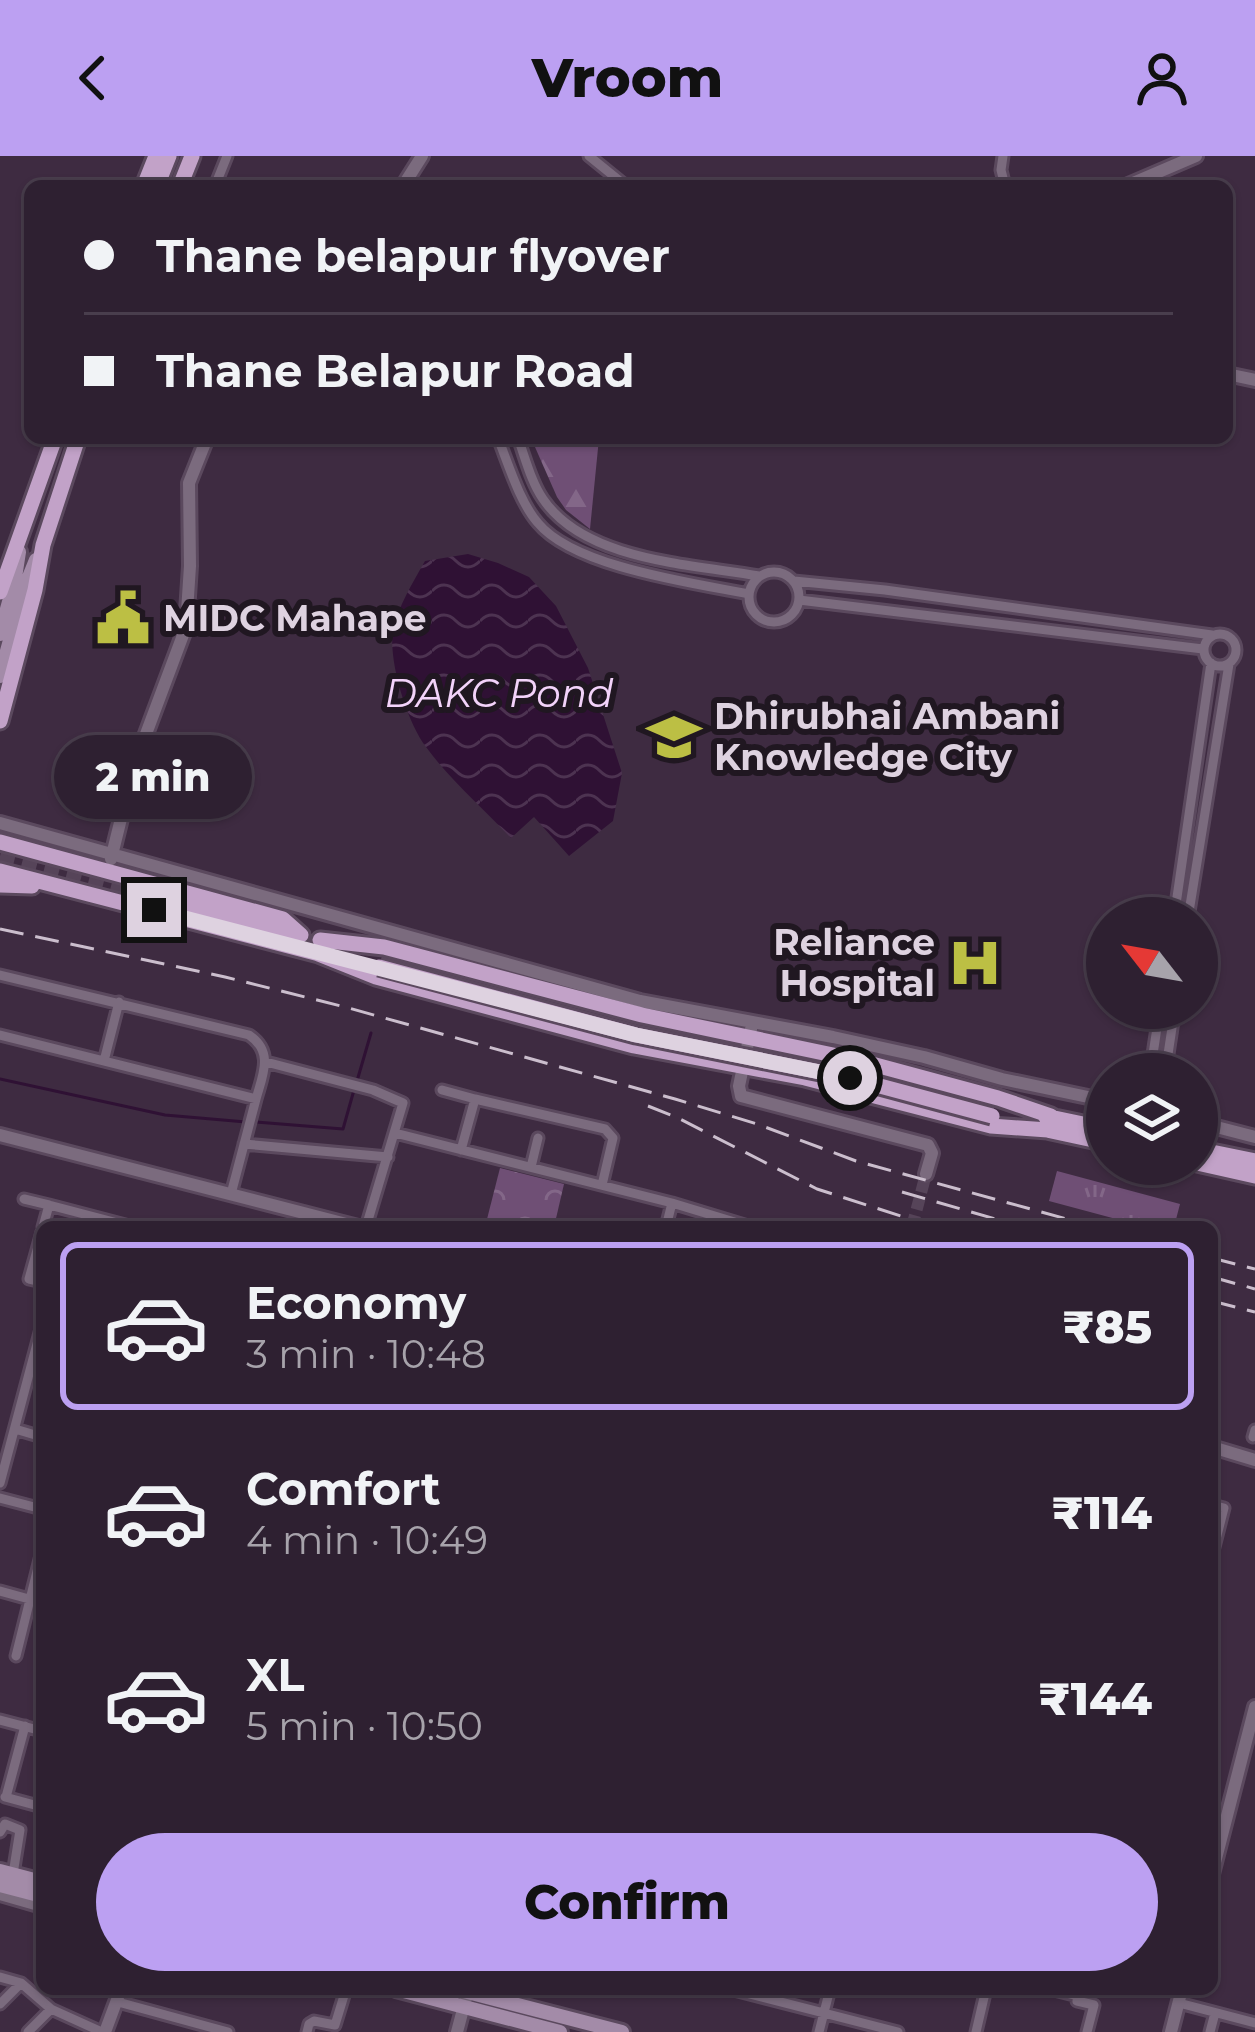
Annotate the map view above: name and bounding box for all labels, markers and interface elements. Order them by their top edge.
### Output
icon: back [60,45,126,111]
text: Vroom [532,45,723,111]
icon: person [1129,45,1195,111]
text: Thane belapur flyover [156,228,670,283]
text: Thane Belapur Road [156,343,635,398]
public building icon: MIDC Mahape [94,589,152,647]
place label: MIDC Mahape [163,596,426,640]
water label: DAKC Pond [384,669,614,717]
place label: Dhirubhai Ambani Knowledge City [714,694,1060,779]
school or university icon: Dhirubhai Ambani Knowledge City [645,708,703,766]
callout: 2 min [55,736,253,820]
text: 2 min [96,753,210,801]
route end [127,883,181,937]
north arrow [1086,897,1218,1029]
map controls [1086,897,1218,1185]
place label: Reliance Hospital [773,920,935,1005]
hospital icon: Reliance Hospital [946,934,1004,992]
route start [823,1051,877,1105]
button: layers [1086,1053,1218,1185]
icon: car [102,1272,210,1380]
text: Economy [246,1275,466,1330]
text: ₹85 [1062,1299,1152,1354]
text: 3 min · 10:48 [246,1330,486,1378]
icon: car [102,1458,210,1566]
text: Comfort [246,1461,441,1516]
text: ₹114 [1051,1485,1152,1540]
text: 4 min · 10:49 [246,1516,488,1564]
icon: car [102,1644,210,1752]
text: XL [246,1647,304,1702]
text: ₹144 [1038,1671,1152,1726]
text: 5 min · 10:50 [246,1702,483,1750]
button: Confirm [96,1833,1158,1971]

